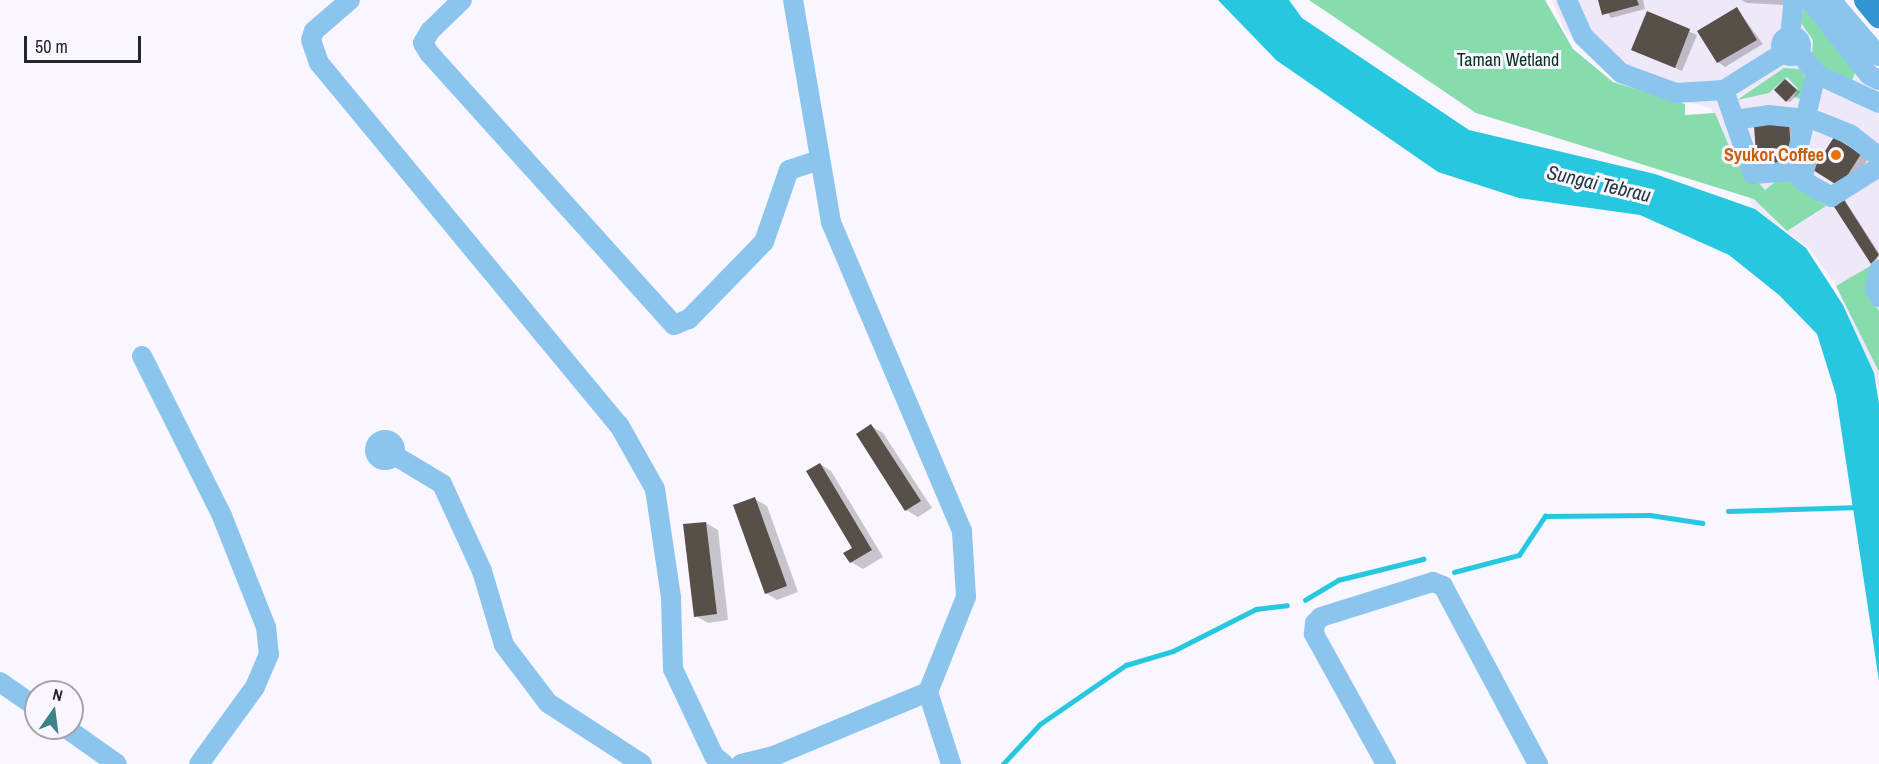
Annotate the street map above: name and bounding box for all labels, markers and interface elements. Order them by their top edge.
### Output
scale bar [27,24,144,62]
text: 50 m [35,34,68,59]
park label: Taman Wetland [1457,49,1559,71]
place label: Syukor Coffee [1724,144,1824,166]
marker: Syukor Coffee [1829,148,1843,162]
water label: Sungai Tebrau [1545,159,1653,207]
north arrow [24,680,84,740]
text: N [51,683,65,706]

